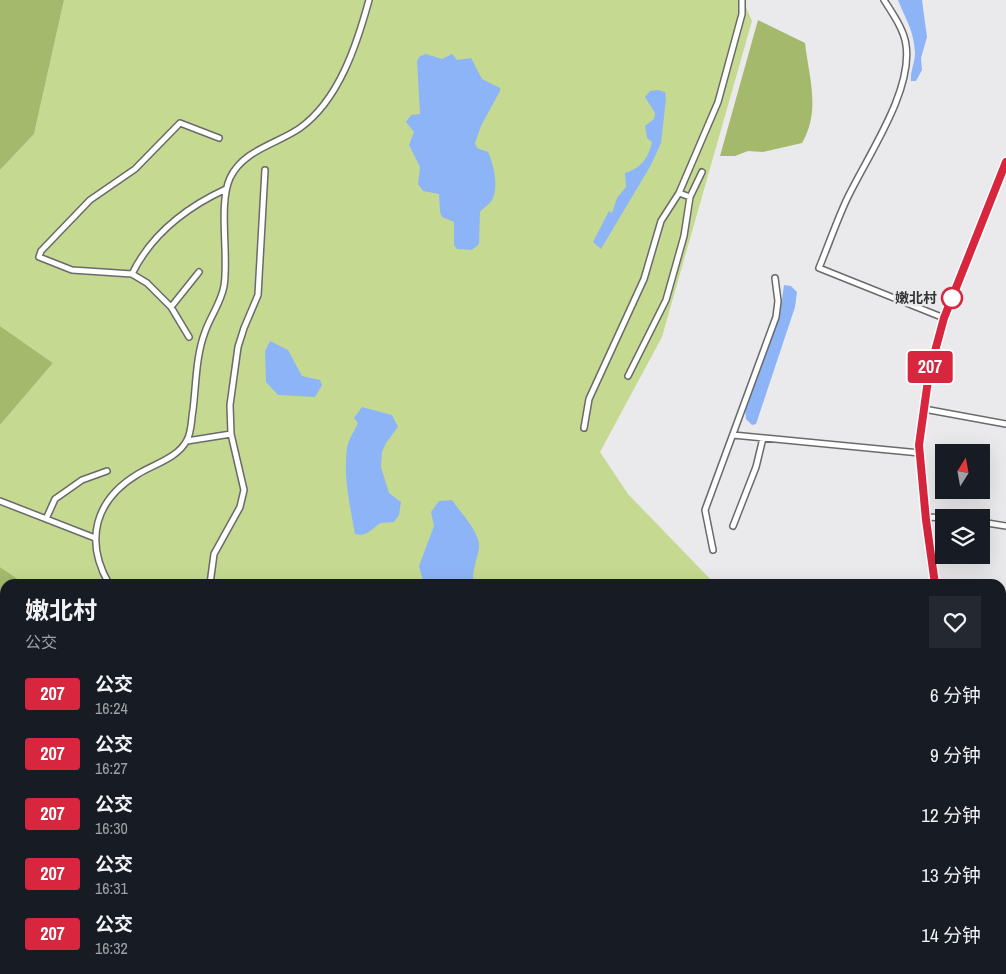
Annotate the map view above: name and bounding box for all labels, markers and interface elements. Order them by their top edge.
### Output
marker: 嫩北村 [941,287,963,309]
place label: 嫩北村 [895,289,937,307]
line badge: 207 [901,351,959,383]
text: 207 [918,354,942,379]
north arrow [935,444,990,499]
map controls [935,444,990,564]
button: layers [935,509,990,564]
text: 嫩北村 [25,594,97,626]
button: heart [929,596,981,648]
text: 公交 [25,631,57,653]
text: 公交 [95,671,133,697]
text: 207 [40,681,65,706]
text: 6 分钟 [930,682,981,708]
text: 16:24 [95,697,128,719]
text: 公交 [95,731,133,757]
text: 207 [40,741,65,766]
text: 9 分钟 [930,742,981,768]
text: 16:27 [95,757,128,779]
text: 公交 [95,791,133,817]
text: 207 [40,801,65,826]
text: 12 分钟 [921,802,981,828]
text: 16:30 [95,817,128,839]
text: 公交 [95,851,133,877]
text: 207 [40,861,65,886]
text: 13 分钟 [921,862,981,888]
text: 16:31 [95,877,128,899]
text: 公交 [95,911,133,937]
text: 207 [40,921,65,946]
text: 14 分钟 [921,922,981,948]
text: 16:32 [95,937,128,959]

